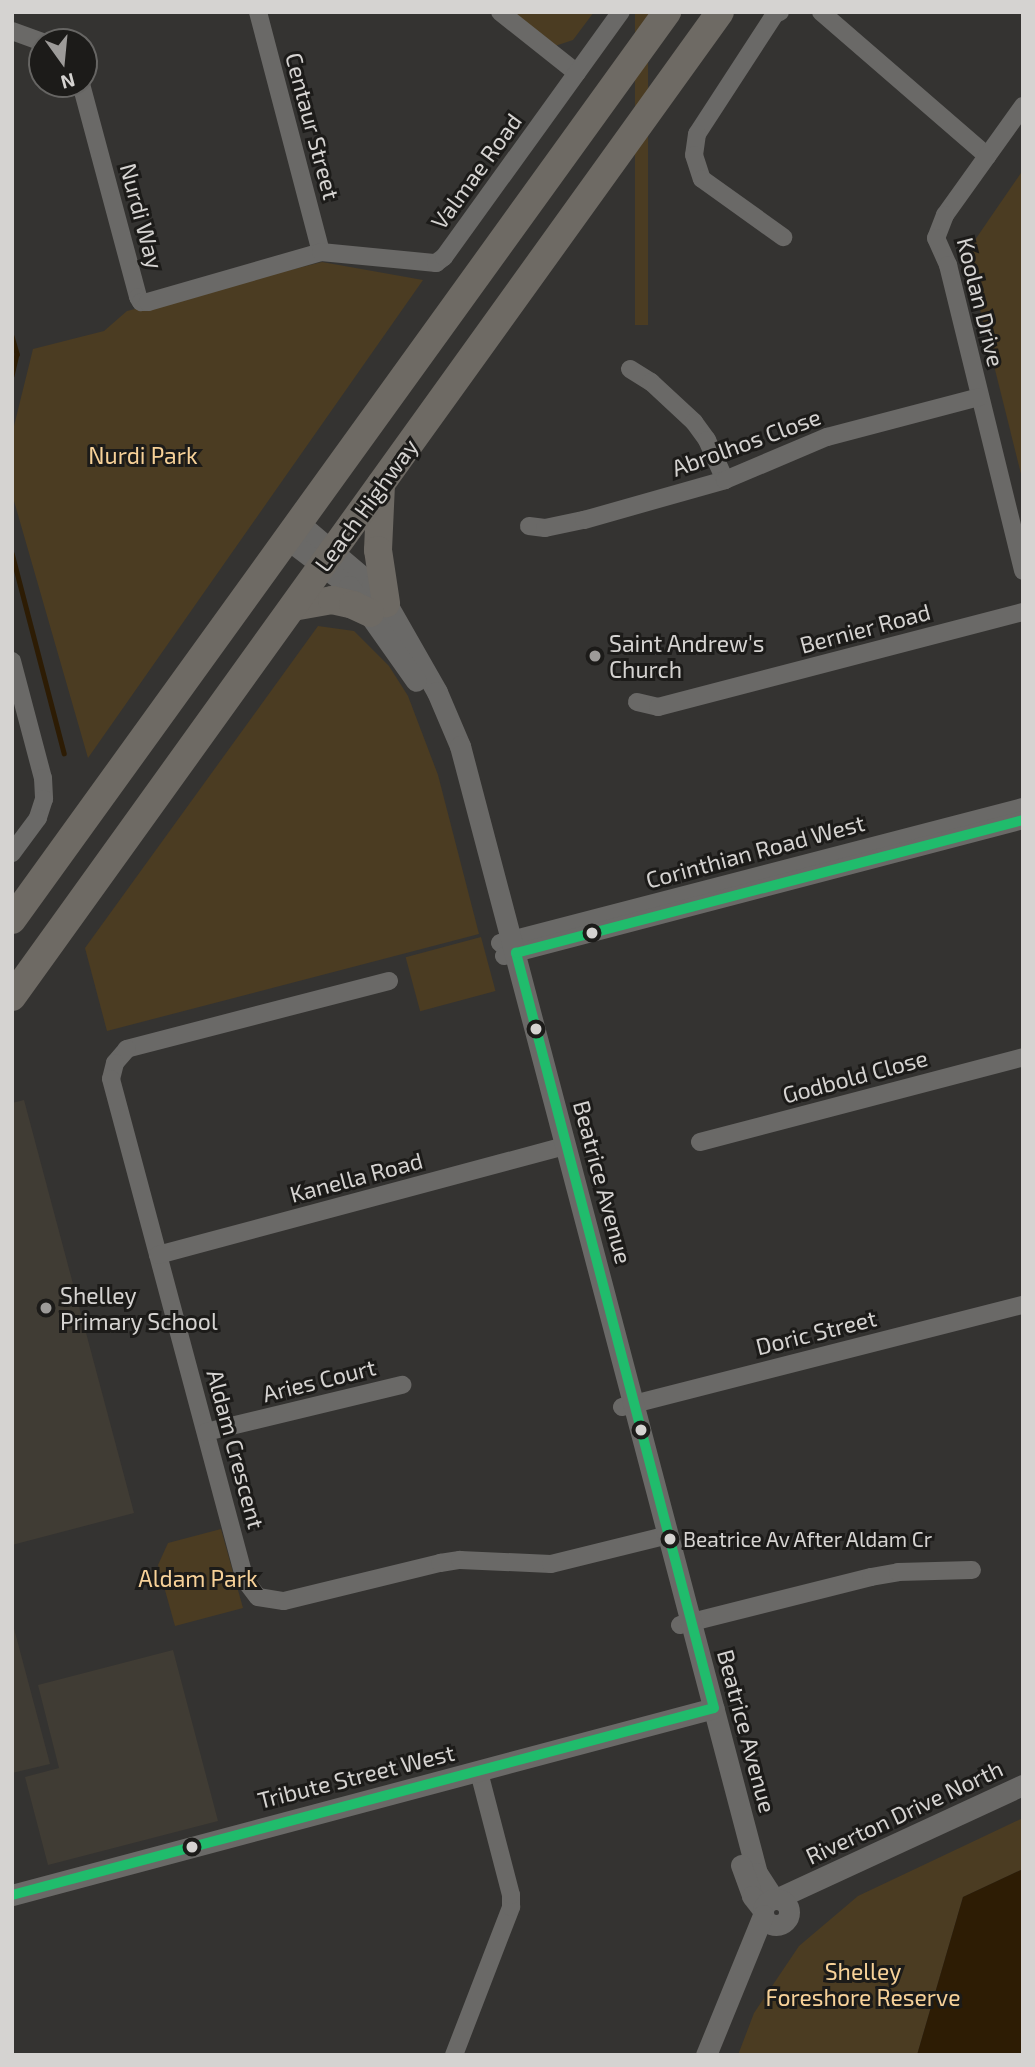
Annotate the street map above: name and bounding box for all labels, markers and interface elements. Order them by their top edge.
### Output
north arrow [28,28,98,98]
street label: Centaur Street [280,49,346,203]
text: N [58,69,78,95]
street label: Valmae Road [425,108,527,234]
street label: Nurdi Way [115,160,169,272]
street label: Koolan Drive [952,235,1010,369]
street label: Abrolhos Close [668,402,824,482]
street label: Leach Highway [309,433,423,577]
park label: Nurdi Park [88,441,198,469]
street label: Bernier Road [796,597,934,659]
place label: Saint Andrew's Church [609,629,765,683]
marker: Saint Andrew's Church [587,648,603,664]
street label: Corinthian Road West [642,808,868,894]
unlabelled marker [585,926,599,940]
unlabelled marker [529,1022,543,1036]
street label: Godbold Close [779,1043,931,1109]
street label: Beatrice Avenue [568,1097,638,1267]
street label: Kanella Road [287,1146,425,1208]
place label: Shelley Primary School [60,1281,218,1335]
marker: Shelley Primary School [38,1300,54,1316]
street label: Doric Street [753,1304,879,1360]
street label: Aries Court [260,1353,378,1407]
street label: Aldam Crescent [201,1366,271,1532]
unlabelled marker [634,1423,648,1437]
place label: Beatrice Av After Aldam Cr [683,1526,935,1552]
marker: Beatrice Av After Aldam Cr [663,1532,677,1546]
park label: Aldam Park [138,1564,258,1592]
street label: Beatrice Avenue [712,1646,782,1816]
street label: Tribute Street West [255,1738,457,1814]
street label: Riverton Drive North [801,1754,1007,1870]
unlabelled marker [185,1840,199,1854]
park label: Shelley Foreshore Reserve [766,1957,960,2011]

